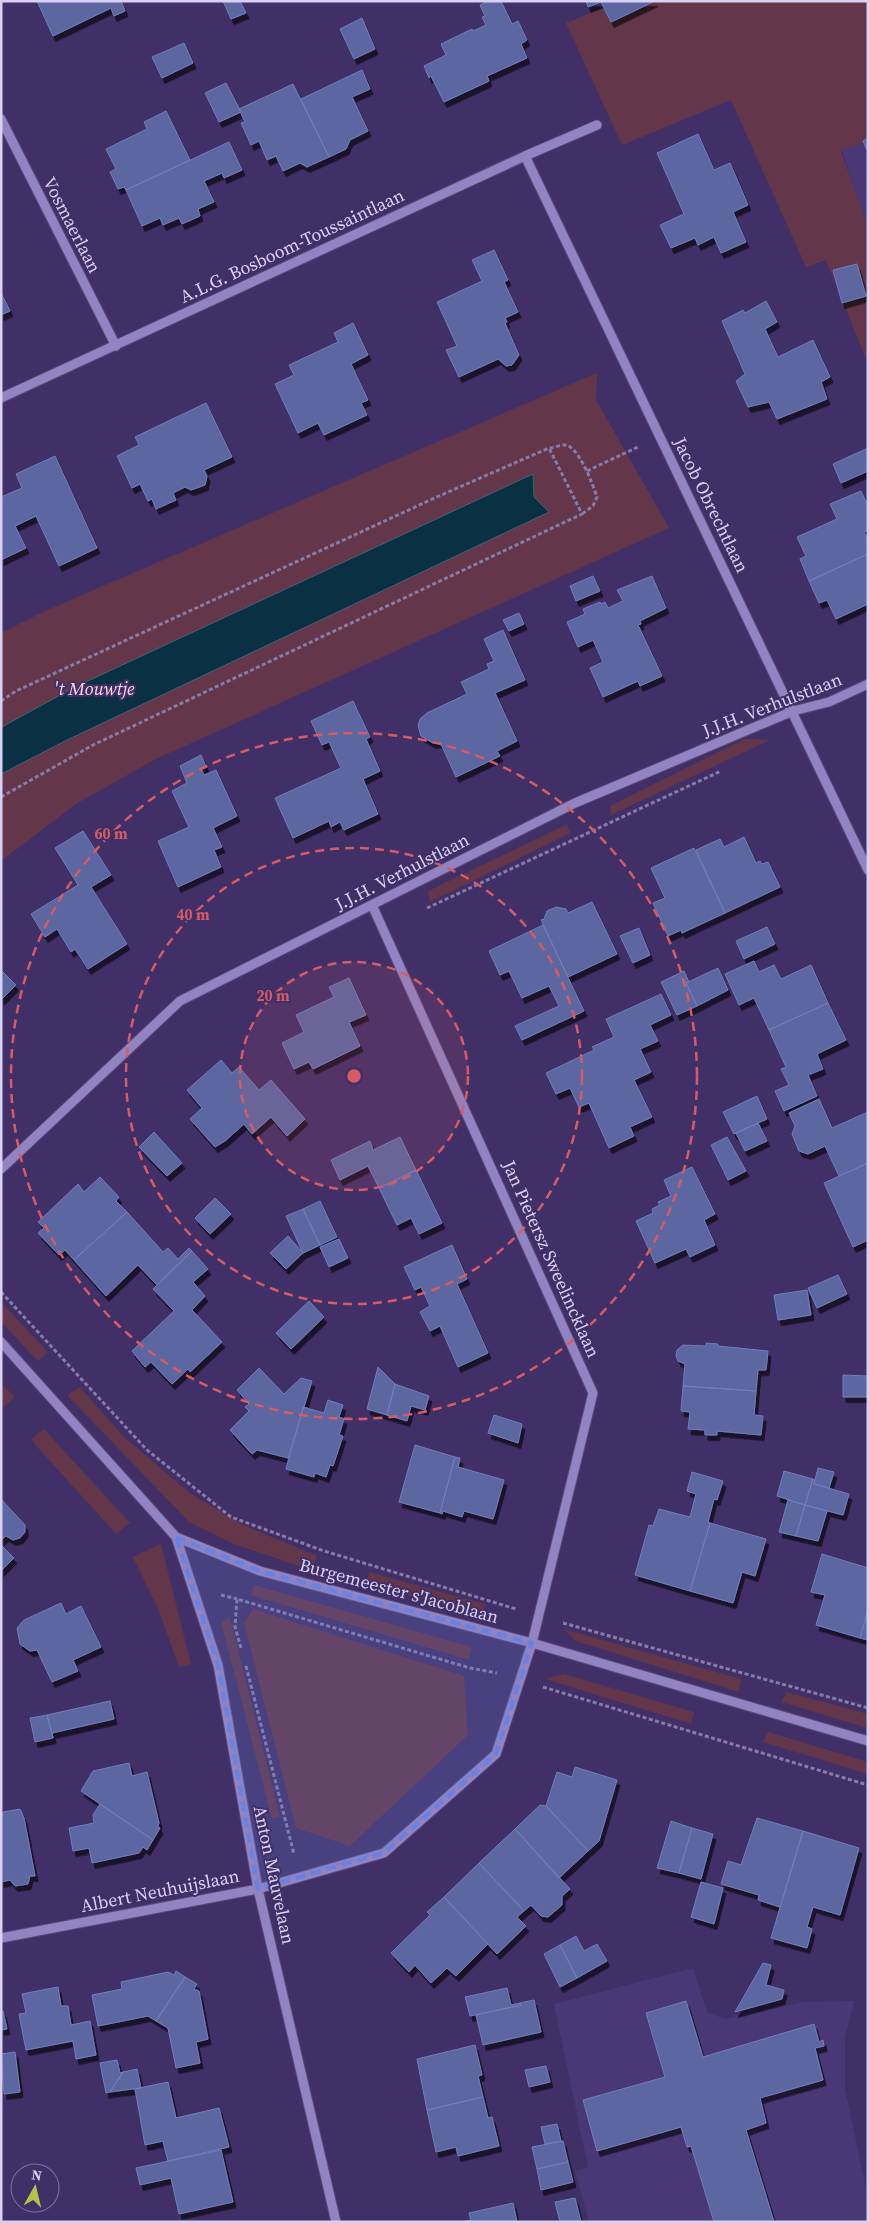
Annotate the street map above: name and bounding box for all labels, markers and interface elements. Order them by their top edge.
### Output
street label: Vosmaerlaan [38,172,107,277]
street label: A.L.G. Bosboom-Toussaintlaan [175,182,408,309]
street label: Jacob Obrechtlaan [667,432,755,577]
street label: J.J.H. Verhulstlaan [697,666,845,743]
park label: 't Mouwtje [54,676,135,701]
text: 60 m [94,823,128,844]
street label: J.J.H. Verhulstlaan [329,827,473,917]
text: 40 m [176,904,210,925]
text: 20 m [256,985,290,1006]
centre of rings [345,1067,363,1085]
street label: Jan Pietersz Sweelincklaan [496,1155,606,1361]
street label: Burgemeester s'Jacoblaan [297,1552,502,1629]
street label: Anton Mauvelaan [248,1803,301,1946]
street label: Albert Neuhuijslaan [78,1863,241,1918]
north arrow [10,2163,60,2213]
text: N [30,2165,43,2186]

